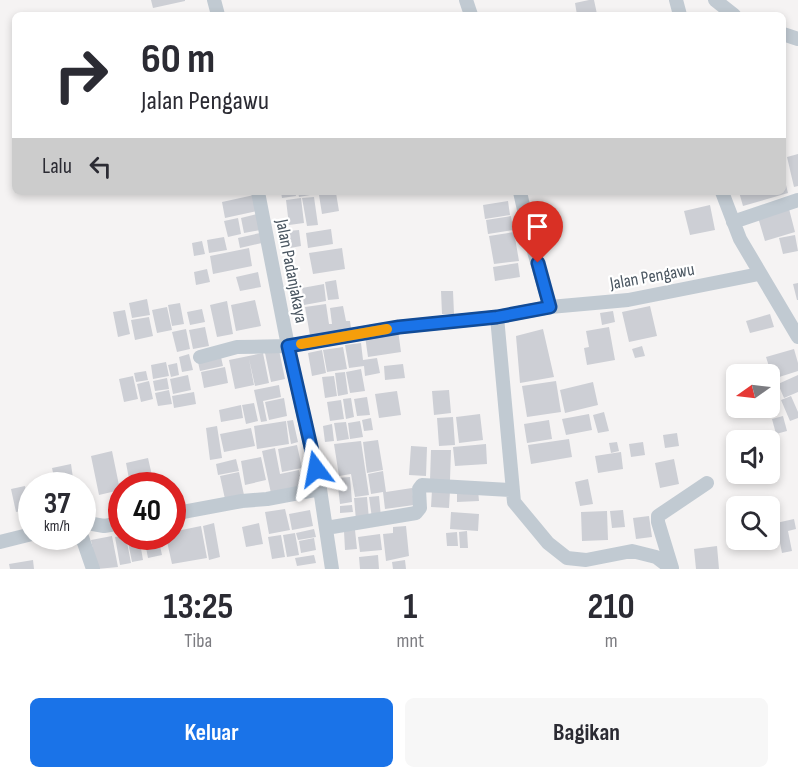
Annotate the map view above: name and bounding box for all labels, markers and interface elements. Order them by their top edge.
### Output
text: 60 m [141,34,215,85]
icon: right [42,36,120,114]
text: Jalan Pengawu [141,85,269,117]
icon: left [84,150,117,183]
text: Lalu [42,153,72,180]
pin [512,201,563,263]
icon: arrive [521,210,554,243]
street label: Jalan Padanjakaya [271,216,312,325]
street label: Jalan Pengawu [607,259,696,294]
north arrow [726,364,780,418]
map controls [726,364,780,550]
button: sound [726,430,780,484]
position arrow [284,437,348,501]
speed limit sign: 40 [108,472,186,550]
text: 37 [44,486,70,522]
button: search [726,496,780,550]
text: km/h [44,517,70,536]
text: 13:25 [163,586,233,629]
text: 1 [403,586,417,629]
text: 210 [588,586,635,629]
text: Tiba [184,629,212,653]
text: mnt [397,629,424,653]
text: m [605,629,618,653]
button: Keluar [30,698,393,767]
button: Bagikan [405,698,768,767]

